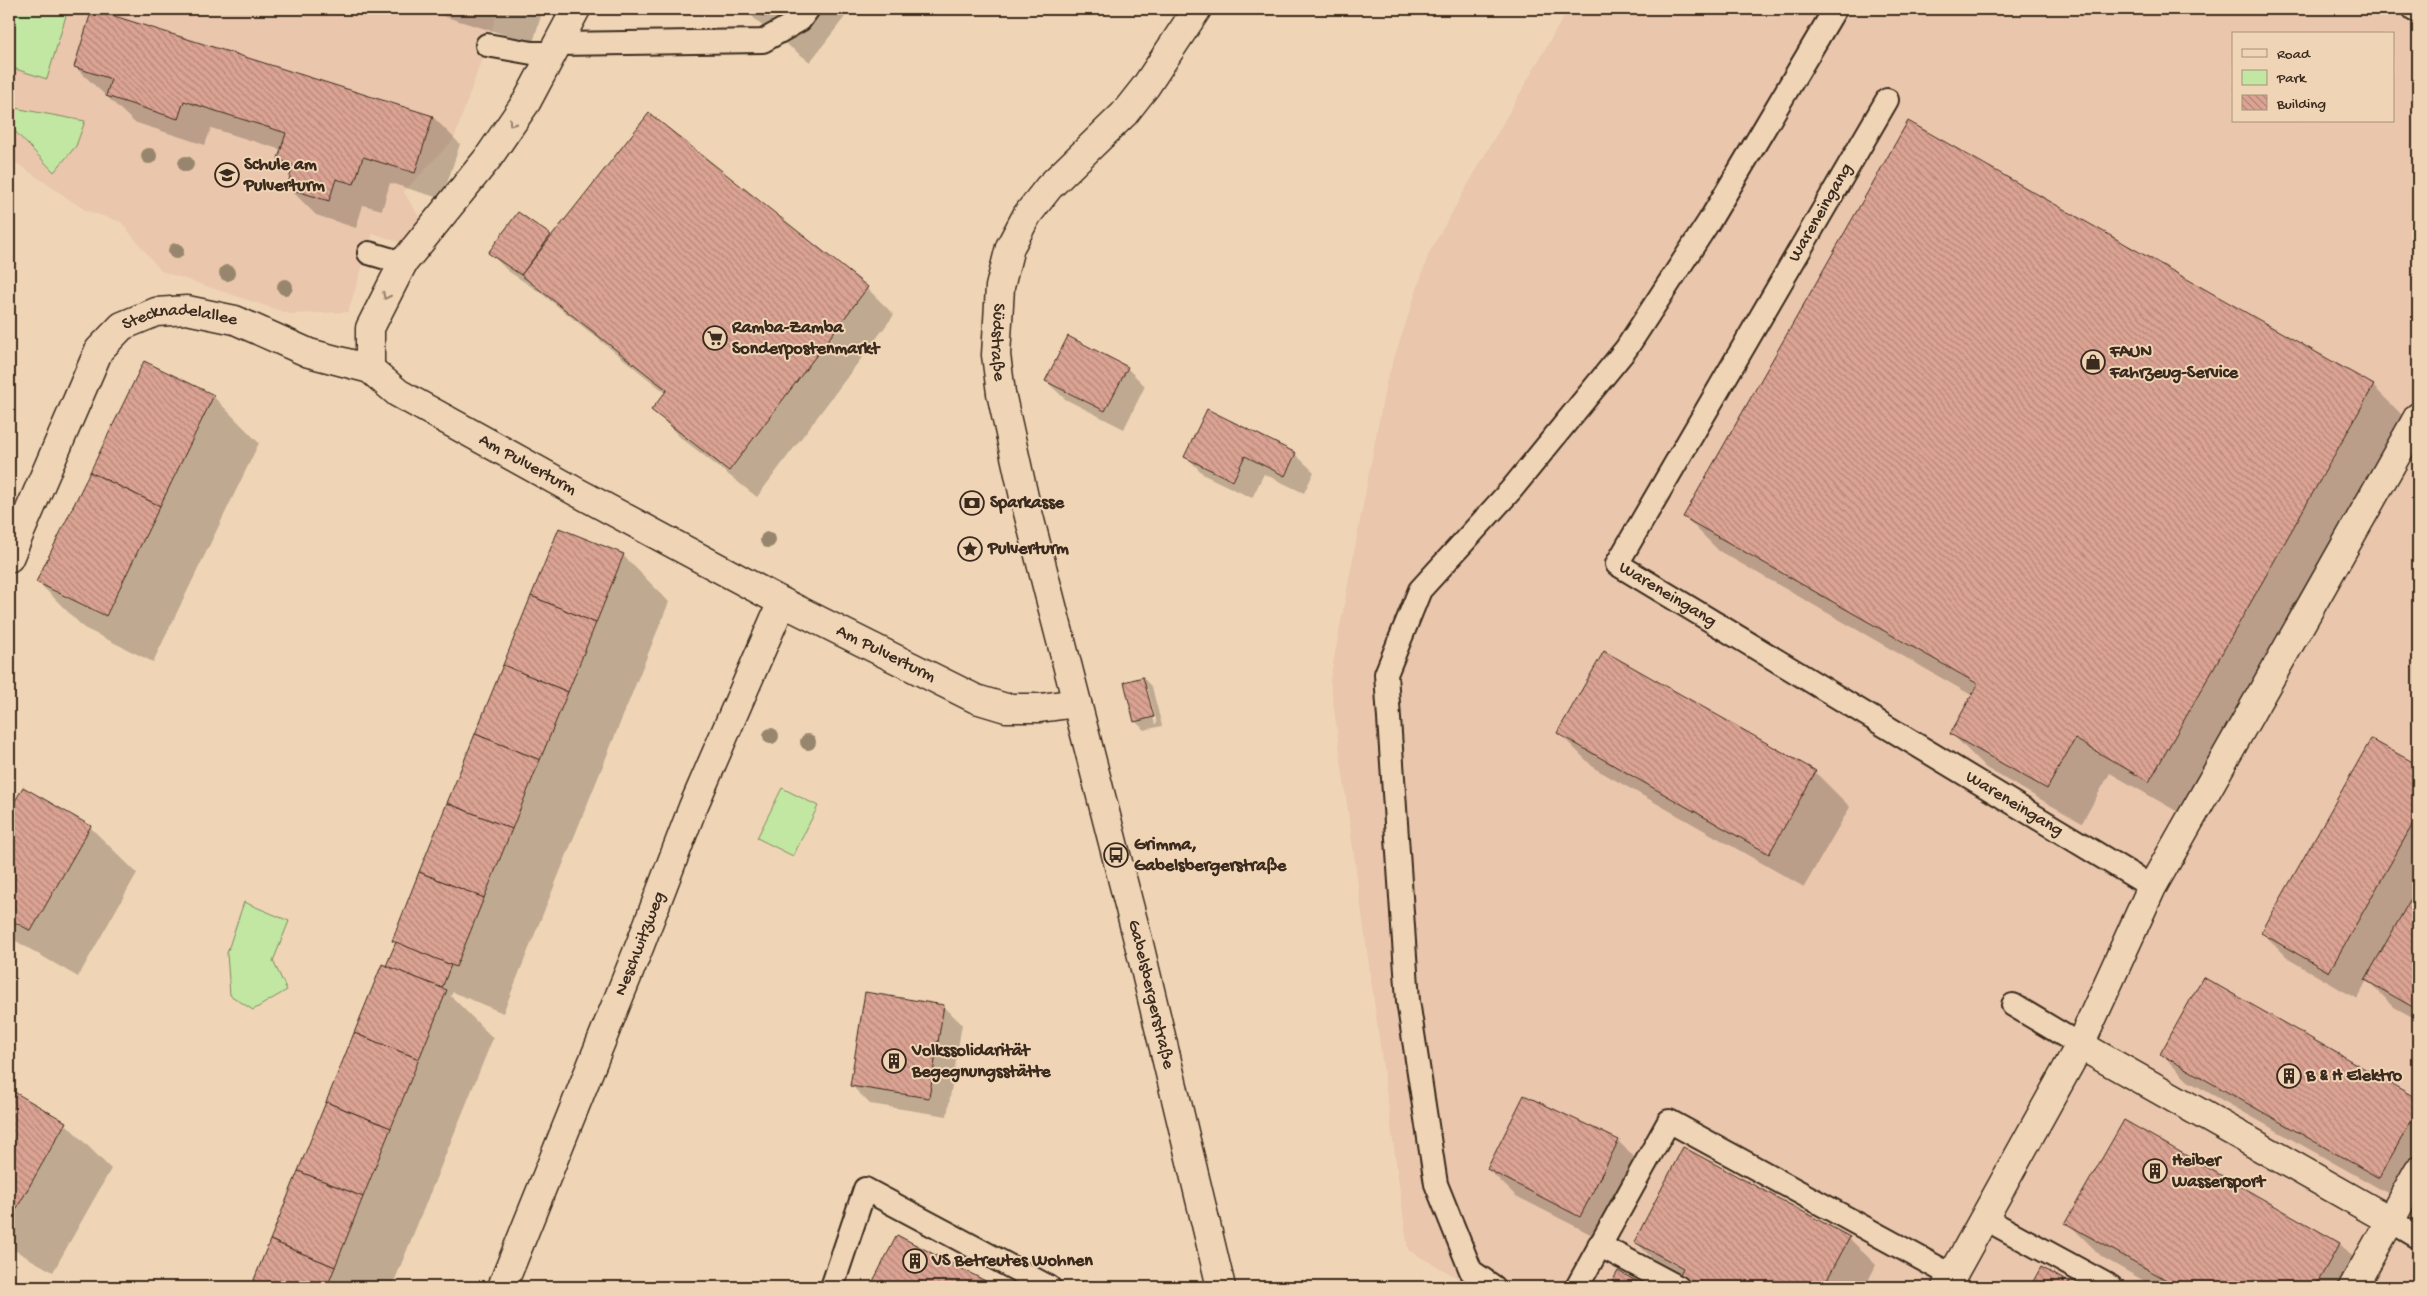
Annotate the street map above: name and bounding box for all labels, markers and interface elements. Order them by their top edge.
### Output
legend [2232,32,2394,122]
text: Road [2277,46,2311,64]
text: Park [2276,70,2307,88]
text: Building [2276,96,2326,114]
one-way arrow [509,117,518,127]
place label: Schule am Pulverturm [243,155,325,197]
street label: Wareneingang [1784,160,1858,266]
school or university icon: Schule am Pulverturm [214,162,240,188]
one-way arrow [382,291,392,300]
street label: Stecknadelallee [119,299,240,335]
street label: Südstraße [985,303,1010,383]
place label: Ramba-Zamba Sonderpostenmarkt [731,318,881,360]
supermarket icon: Ramba-Zamba Sonderpostenmarkt [702,325,728,351]
place label: FAUN Fahrzeug-Service [2109,342,2239,384]
shop icon: FAUN Fahrzeug-Service [2080,349,2106,375]
street label: Am Pulverturm [475,429,581,500]
bank icon: Sparkasse [959,490,985,516]
place label: Sparkasse [990,493,1065,514]
place icon: Pulverturm [957,536,983,562]
place label: Pulverturm [987,539,1069,560]
street label: Wareneingang [1615,557,1720,632]
street label: Am Pulverturm [833,620,939,688]
street label: Wareneingang [1962,766,2067,841]
place label: Grimma, Gabelsbergerstraße [1134,835,1287,877]
bus stop icon: Grimma, Gabelsbergerstraße [1103,842,1129,868]
street label: Neschwitzweg [610,889,670,999]
street label: Gabelsbergerstraße [1123,918,1179,1072]
place label: Volkssolidarität Begegnungsstätte [911,1041,1051,1083]
building icon: Volkssolidarität Begegnungsstätte [881,1048,907,1074]
building icon: B & H Elektro [2276,1063,2302,1089]
place label: B & H Elektro [2305,1066,2403,1087]
place label: Heiber Wassersport [2171,1151,2266,1193]
building icon: Heiber Wassersport [2142,1158,2168,1184]
building icon: VS Betreutes Wohnen [902,1248,928,1274]
place label: VS Betreutes Wohnen [931,1251,1093,1272]

